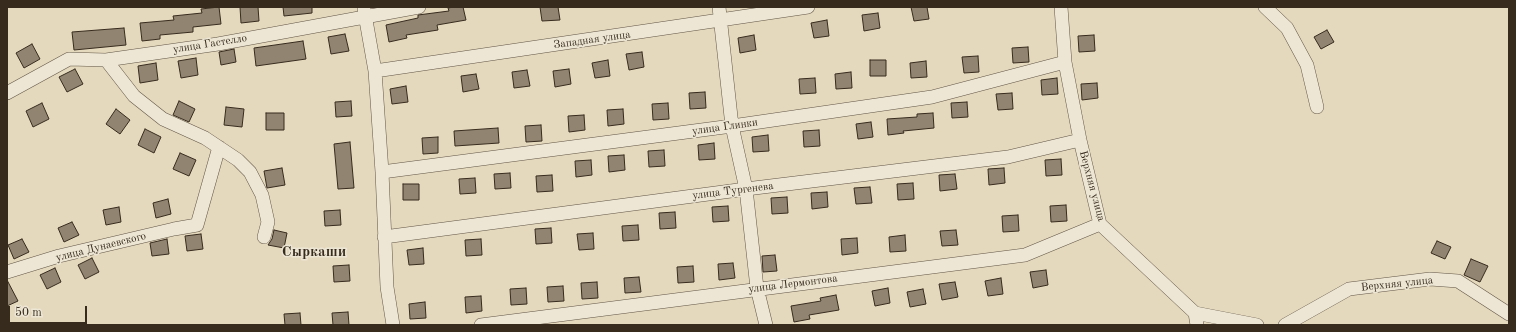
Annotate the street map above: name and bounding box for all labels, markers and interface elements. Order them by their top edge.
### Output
street label: Западная улица [553,28,631,52]
street label: улица Гастелло [172,32,248,56]
street label: улица Глинки [691,116,759,138]
street label: Верхняя улица [1076,149,1108,223]
street label: улица Тургенева [692,179,774,203]
street label: улица Дунаевского [55,229,147,265]
district label: Сыркаши [282,243,346,261]
street label: улица Лермонтова [748,272,838,296]
street label: Верхняя улица [1360,274,1434,294]
scale bar [10,298,89,324]
text: 50 m [15,307,42,319]

